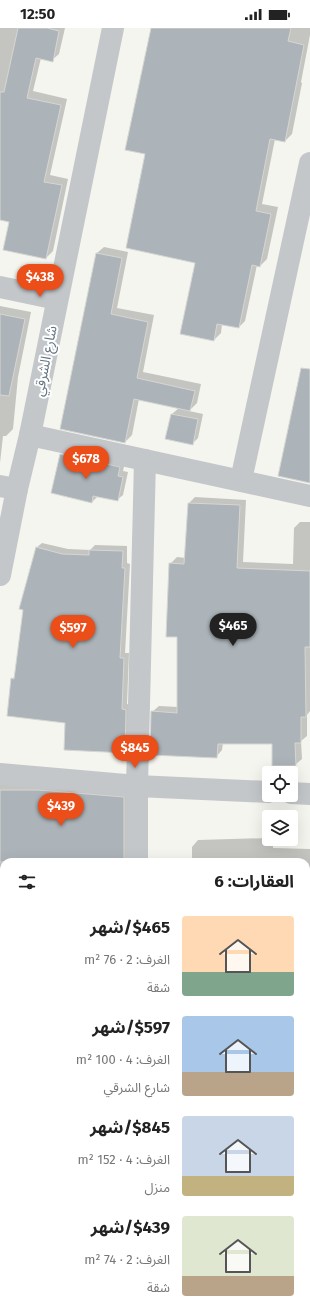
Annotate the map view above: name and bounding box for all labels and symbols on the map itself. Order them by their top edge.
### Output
pin: $438 [16,264,64,298]
street label: شارع الشرقي [30,324,63,398]
pin: $678 [62,446,110,480]
pin: $465 [209,613,257,647]
pin: $597 [49,615,97,649]
pin: $845 [111,735,159,769]
pin: $439 [37,793,85,827]

